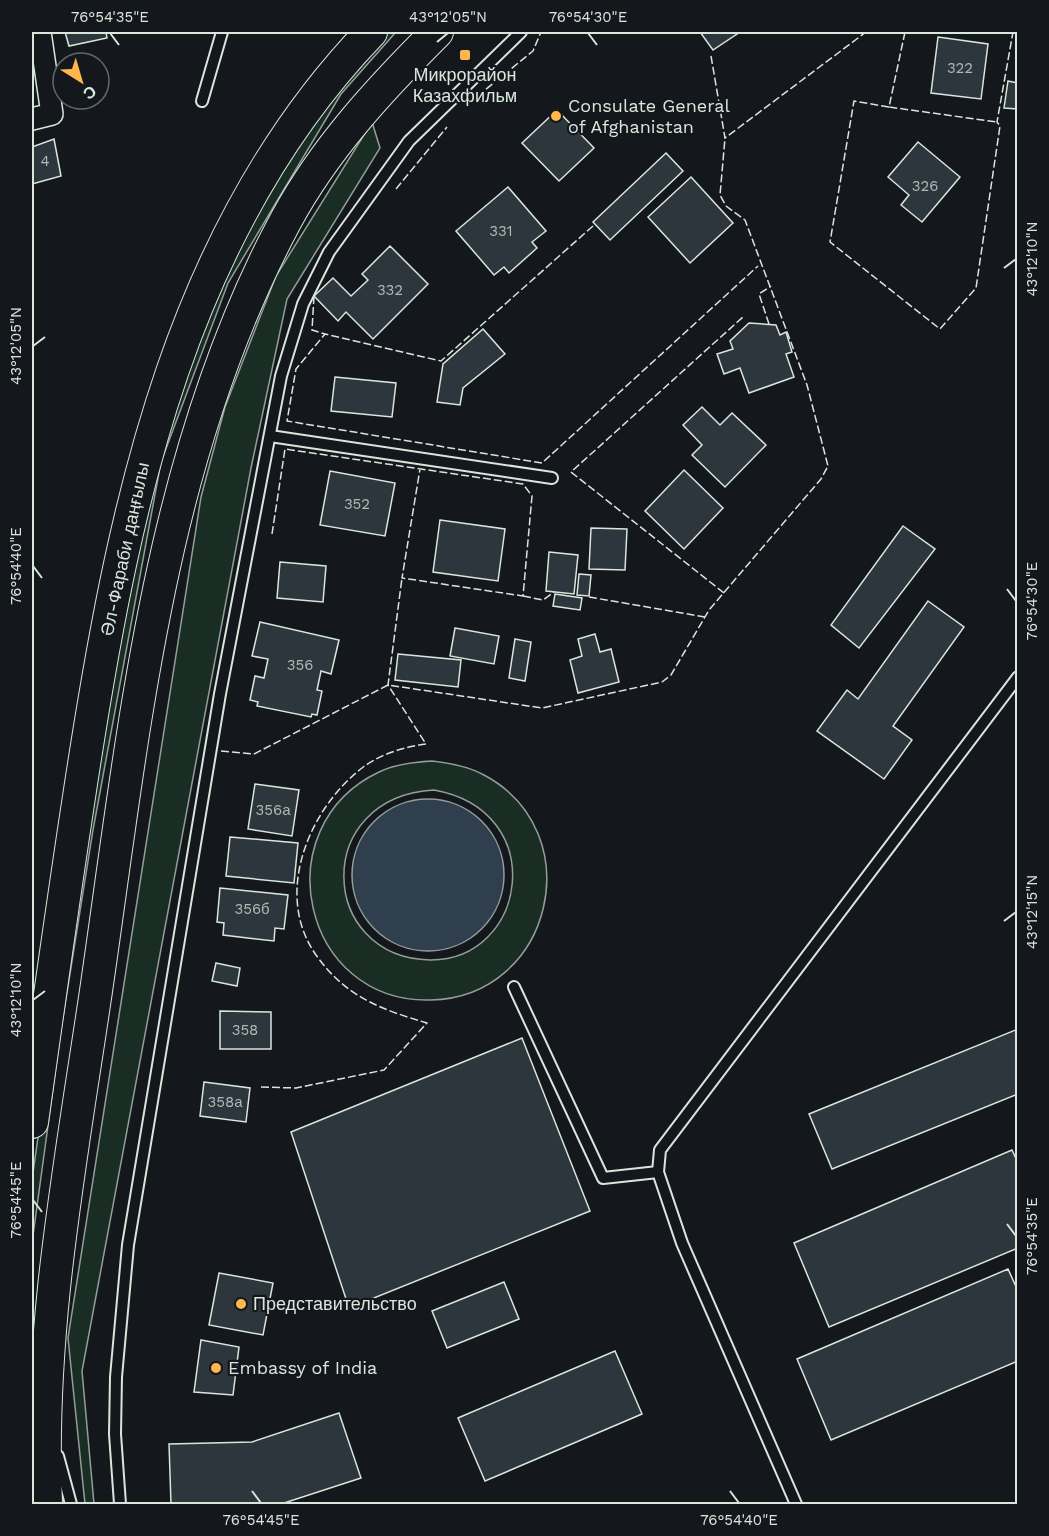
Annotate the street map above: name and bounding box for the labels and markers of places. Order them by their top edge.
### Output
marker: Микрорайон Казахфильм [458,48,472,62]
place label: Микрорайон Казахфильм [413,64,517,106]
place label: Consulate General of Afghanistan [568,95,731,137]
marker: Consulate General of Afghanistan [549,109,563,123]
place label: Представительство [253,1293,417,1314]
marker: Представительство [234,1297,248,1311]
place label: Embassy of India [228,1357,377,1378]
marker: Embassy of India [209,1361,223,1375]

